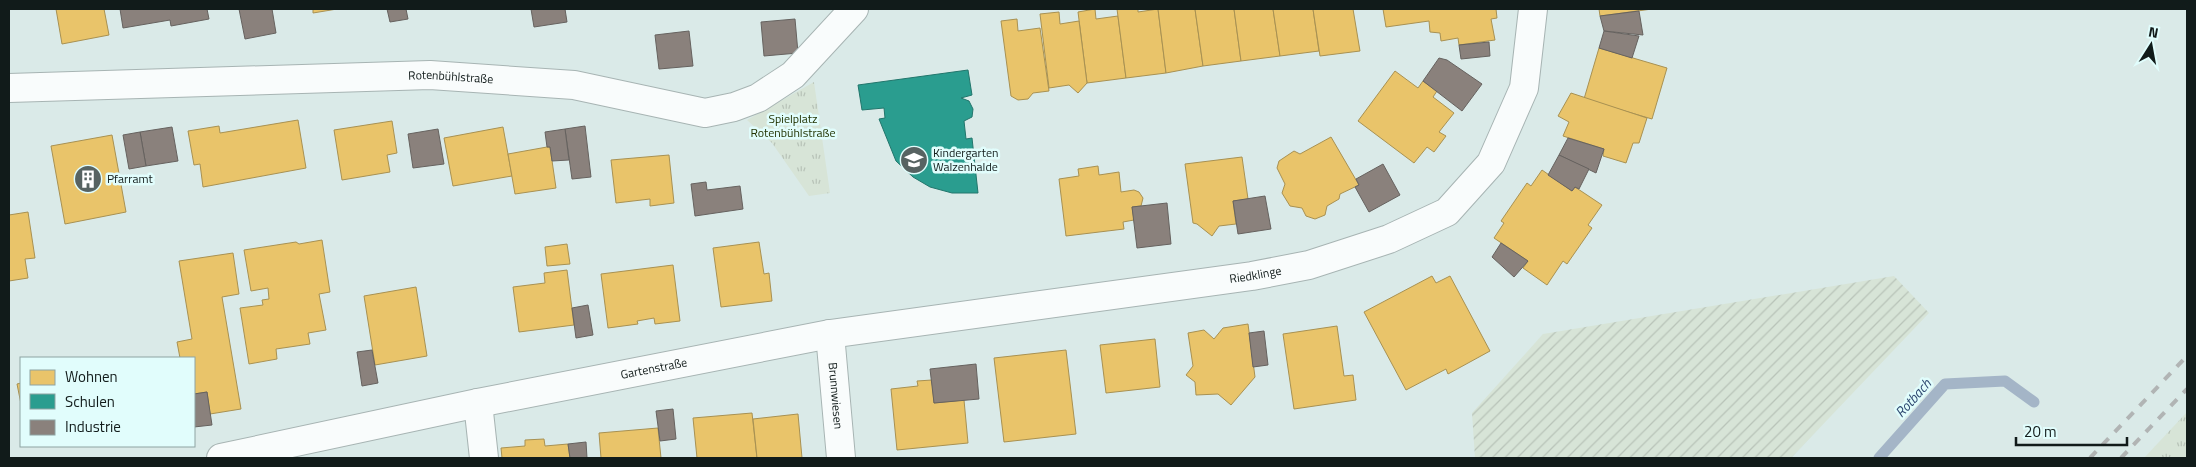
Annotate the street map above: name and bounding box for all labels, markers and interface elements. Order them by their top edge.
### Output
north arrow [2126,20,2176,70]
text: N [2147,21,2160,43]
street label: Rotenbühlstraße [408,65,494,88]
park label: Spielplatz Rotenbühlstraße [750,109,836,142]
place label: Kindergarten Walzenhalde [933,143,998,176]
school or university icon: Kindergarten Walzenhalde [899,145,929,175]
building icon: Pfarramt [73,164,103,194]
place label: Pfarramt [107,169,153,188]
street label: Riedklinge [1228,261,1283,288]
street label: Gartenstraße [619,352,689,384]
legend [20,357,195,447]
street label: Brunnwiesen [824,362,848,430]
text: Wohnen [65,365,118,388]
water label: Rotbach [1890,373,1936,422]
text: Schulen [65,390,115,413]
scale bar [2016,414,2127,446]
text: Industrie [65,415,121,438]
text: 20 m [2024,420,2057,443]

